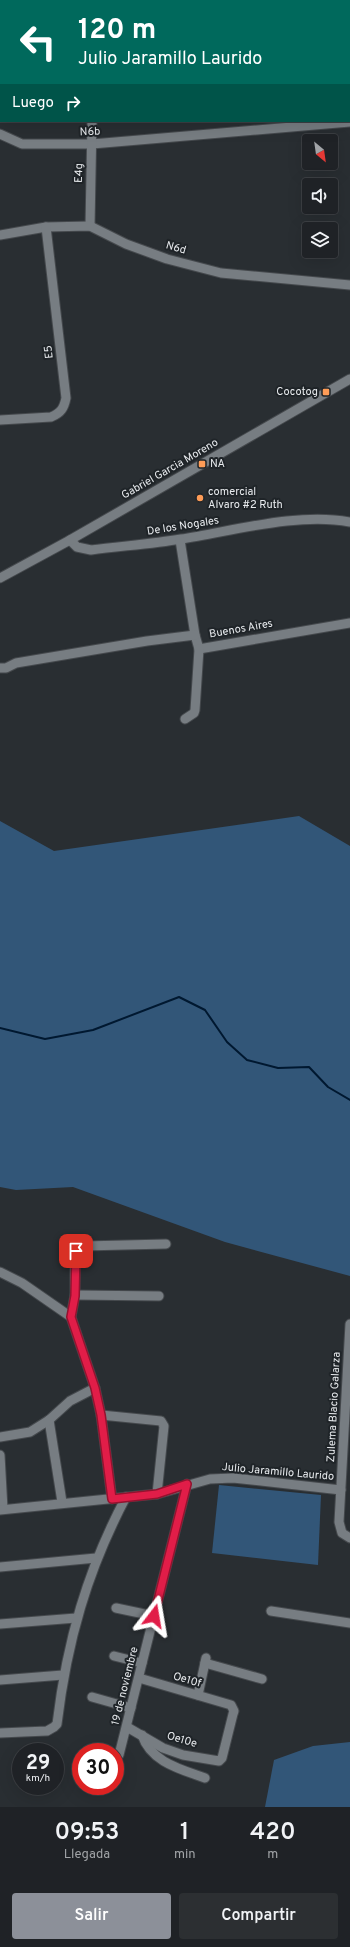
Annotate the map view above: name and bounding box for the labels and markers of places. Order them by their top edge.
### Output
place label: Cocotog [276,385,318,399]
marker: Cocotog [321,387,331,397]
place label: NA [210,457,225,471]
marker: NA [197,459,207,469]
place label: comercial Alvaro #2 Ruth [208,485,283,512]
marker: comercial Alvaro #2 Ruth [195,493,205,503]
pin [59,1234,93,1268]

